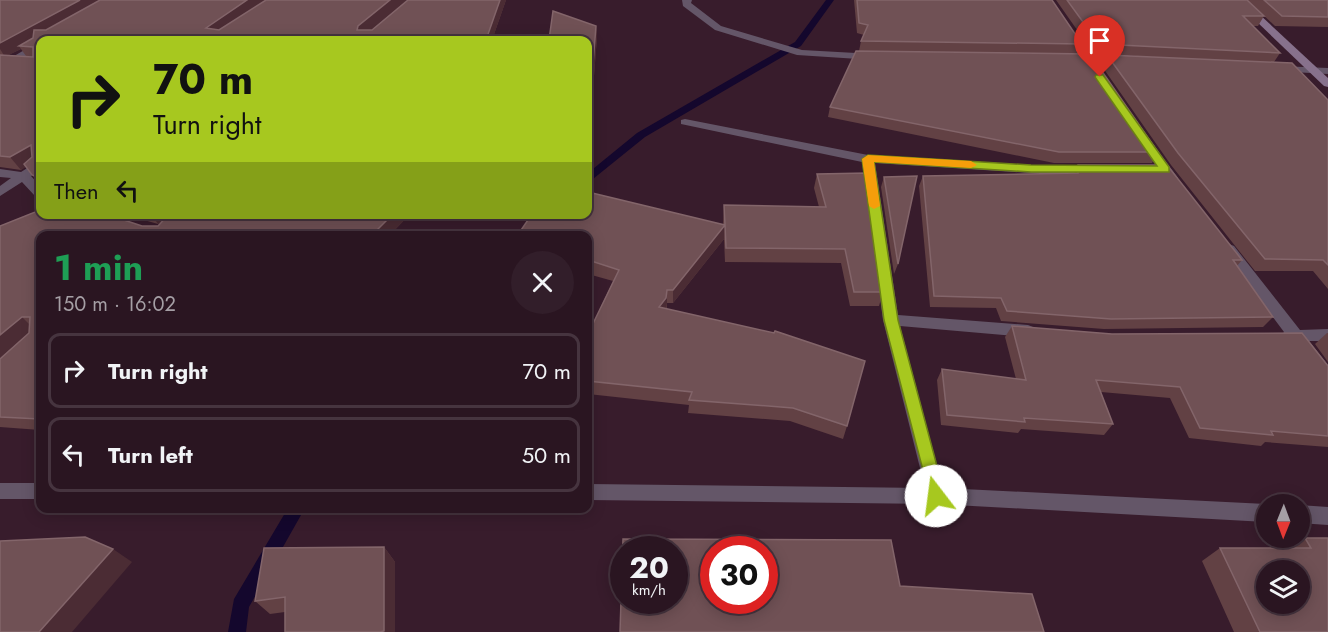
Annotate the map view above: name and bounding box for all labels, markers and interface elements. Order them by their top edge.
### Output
pin [1074,15,1125,77]
icon: arrive [1083,24,1116,57]
text: 70 m [153,49,253,110]
icon: right [54,60,132,138]
text: Turn right [153,105,261,144]
icon: left [111,174,144,207]
text: Then [54,175,99,207]
text: 1 min [54,241,143,293]
button: close [511,251,574,314]
text: 150 m · 16:02 [54,290,176,319]
icon: right [57,354,90,387]
text: Turn right [108,355,208,387]
text: 70 m [522,355,571,387]
icon: left [57,438,90,471]
text: Turn left [108,439,193,471]
text: 50 m [522,439,571,471]
position arrow [904,464,968,528]
north arrow [1256,494,1310,548]
map controls [1256,494,1310,614]
speed limit sign: 30 [700,536,778,614]
text: 20 [629,546,669,589]
button: layers [1256,560,1310,614]
text: km/h [632,579,666,601]

